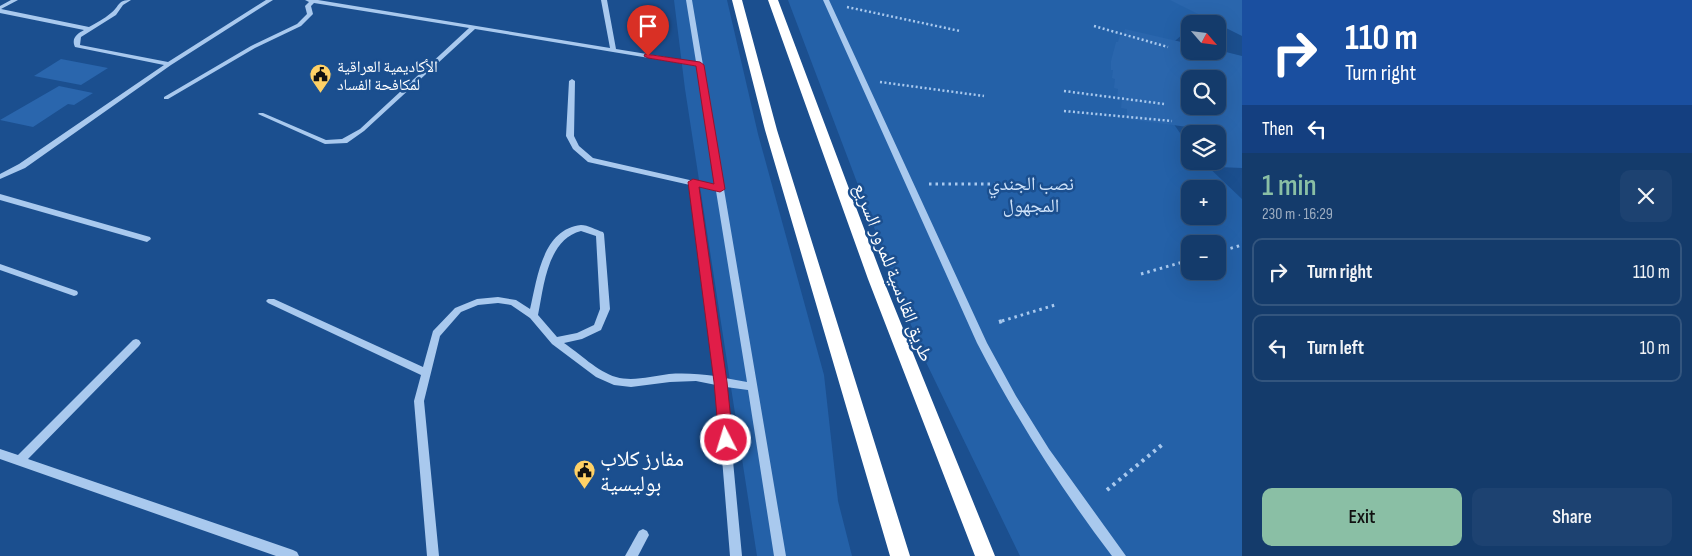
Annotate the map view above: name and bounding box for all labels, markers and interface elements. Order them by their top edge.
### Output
pin [627,5,669,56]
icon: arrive [634,12,662,40]
north arrow [1181,15,1226,60]
map controls [1181,15,1226,280]
text: 110 m [1345,17,1418,60]
icon: right [1262,20,1327,85]
place label: الأكاديمية العراقية لمكافحة الفساد [337,58,438,95]
text: Turn right [1345,60,1416,87]
public building icon: الأكاديمية العراقية لمكافحة الفساد [309,63,333,94]
button: search [1181,70,1226,115]
icon: left [1303,115,1331,143]
text: Then [1262,118,1293,141]
button: layers [1181,125,1226,170]
text: 1 min [1262,168,1317,204]
button: close [1620,170,1672,222]
park label: نصب الجندي المجهول [988,173,1074,218]
street label: طريق القادسية للمرور السريع [848,180,937,365]
button: + [1181,180,1226,225]
text: 230 m · 16:29 [1262,205,1333,224]
button: − [1181,235,1226,280]
icon: right [1264,258,1292,286]
text: Turn right [1307,261,1372,284]
text: 110 m [1633,261,1670,284]
icon: left [1264,334,1292,362]
text: Turn left [1307,337,1364,360]
text: 10 m [1640,337,1670,360]
position arrow [699,413,751,465]
place label: مفارز كلاب بوليسية [600,446,684,498]
public building icon: مفارز كلاب بوليسية [572,459,596,490]
button: Exit [1262,488,1462,546]
button: Share [1472,488,1672,546]

